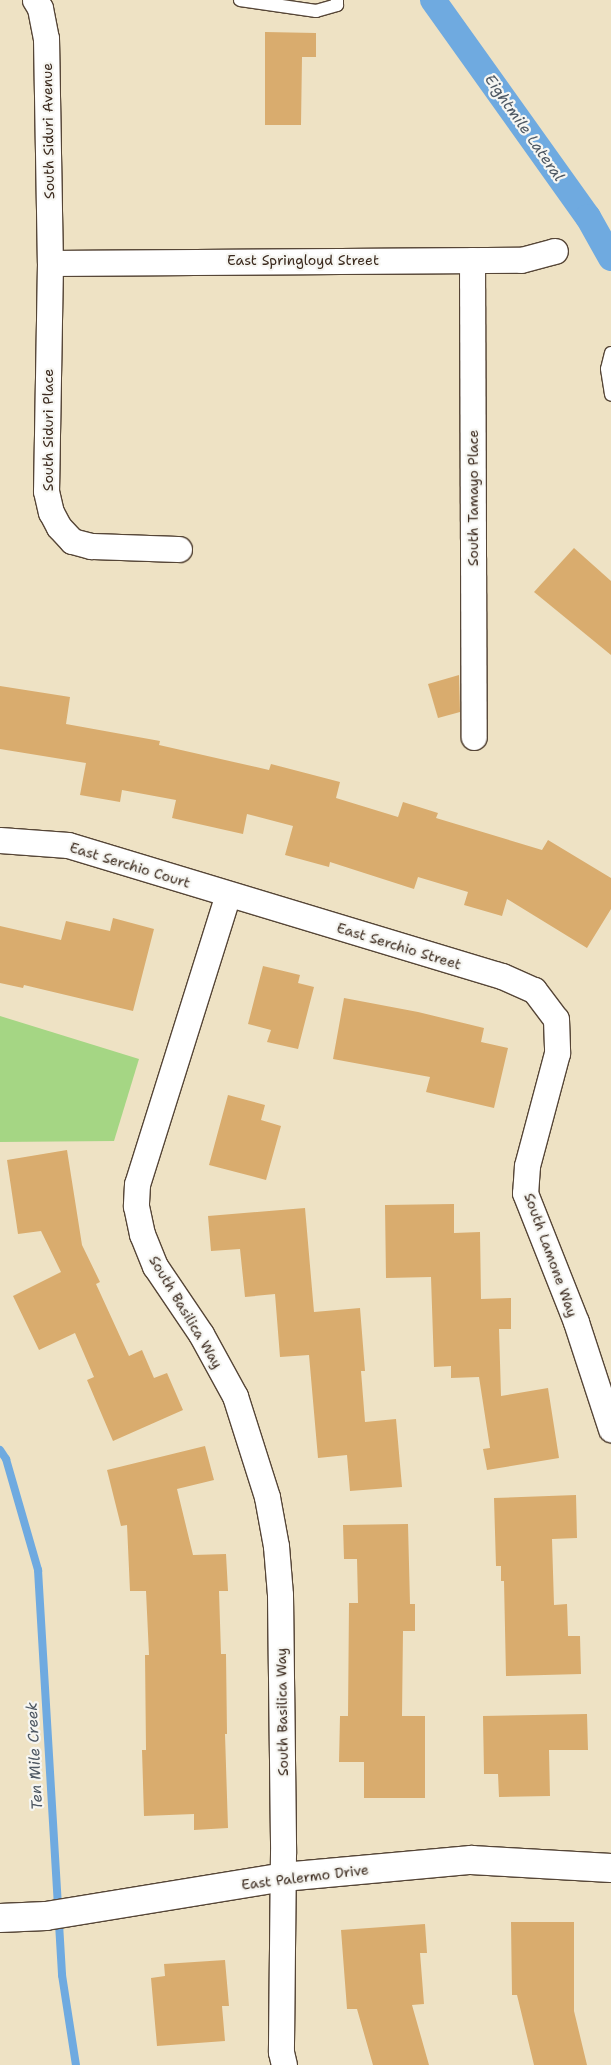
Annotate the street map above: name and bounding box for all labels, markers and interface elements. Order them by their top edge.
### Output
street label: South Siduri Avenue [38,63,58,199]
water label: Eightmile Lateral [480,71,568,185]
street label: East Springloyd Street [227,252,379,268]
street label: South Siduri Place [40,369,56,491]
street label: South Tamayo Place [465,430,481,566]
street label: East Serchio Court [68,839,192,891]
street label: East Serchio Street [335,919,463,973]
street label: South Lamone Way [521,1191,581,1319]
street label: South Basilica Way [146,1253,226,1371]
street label: South Basilica Way [272,1648,292,1776]
water label: Ten Mile Creek [23,1702,47,1810]
street label: East Palermo Drive [240,1861,370,1893]

